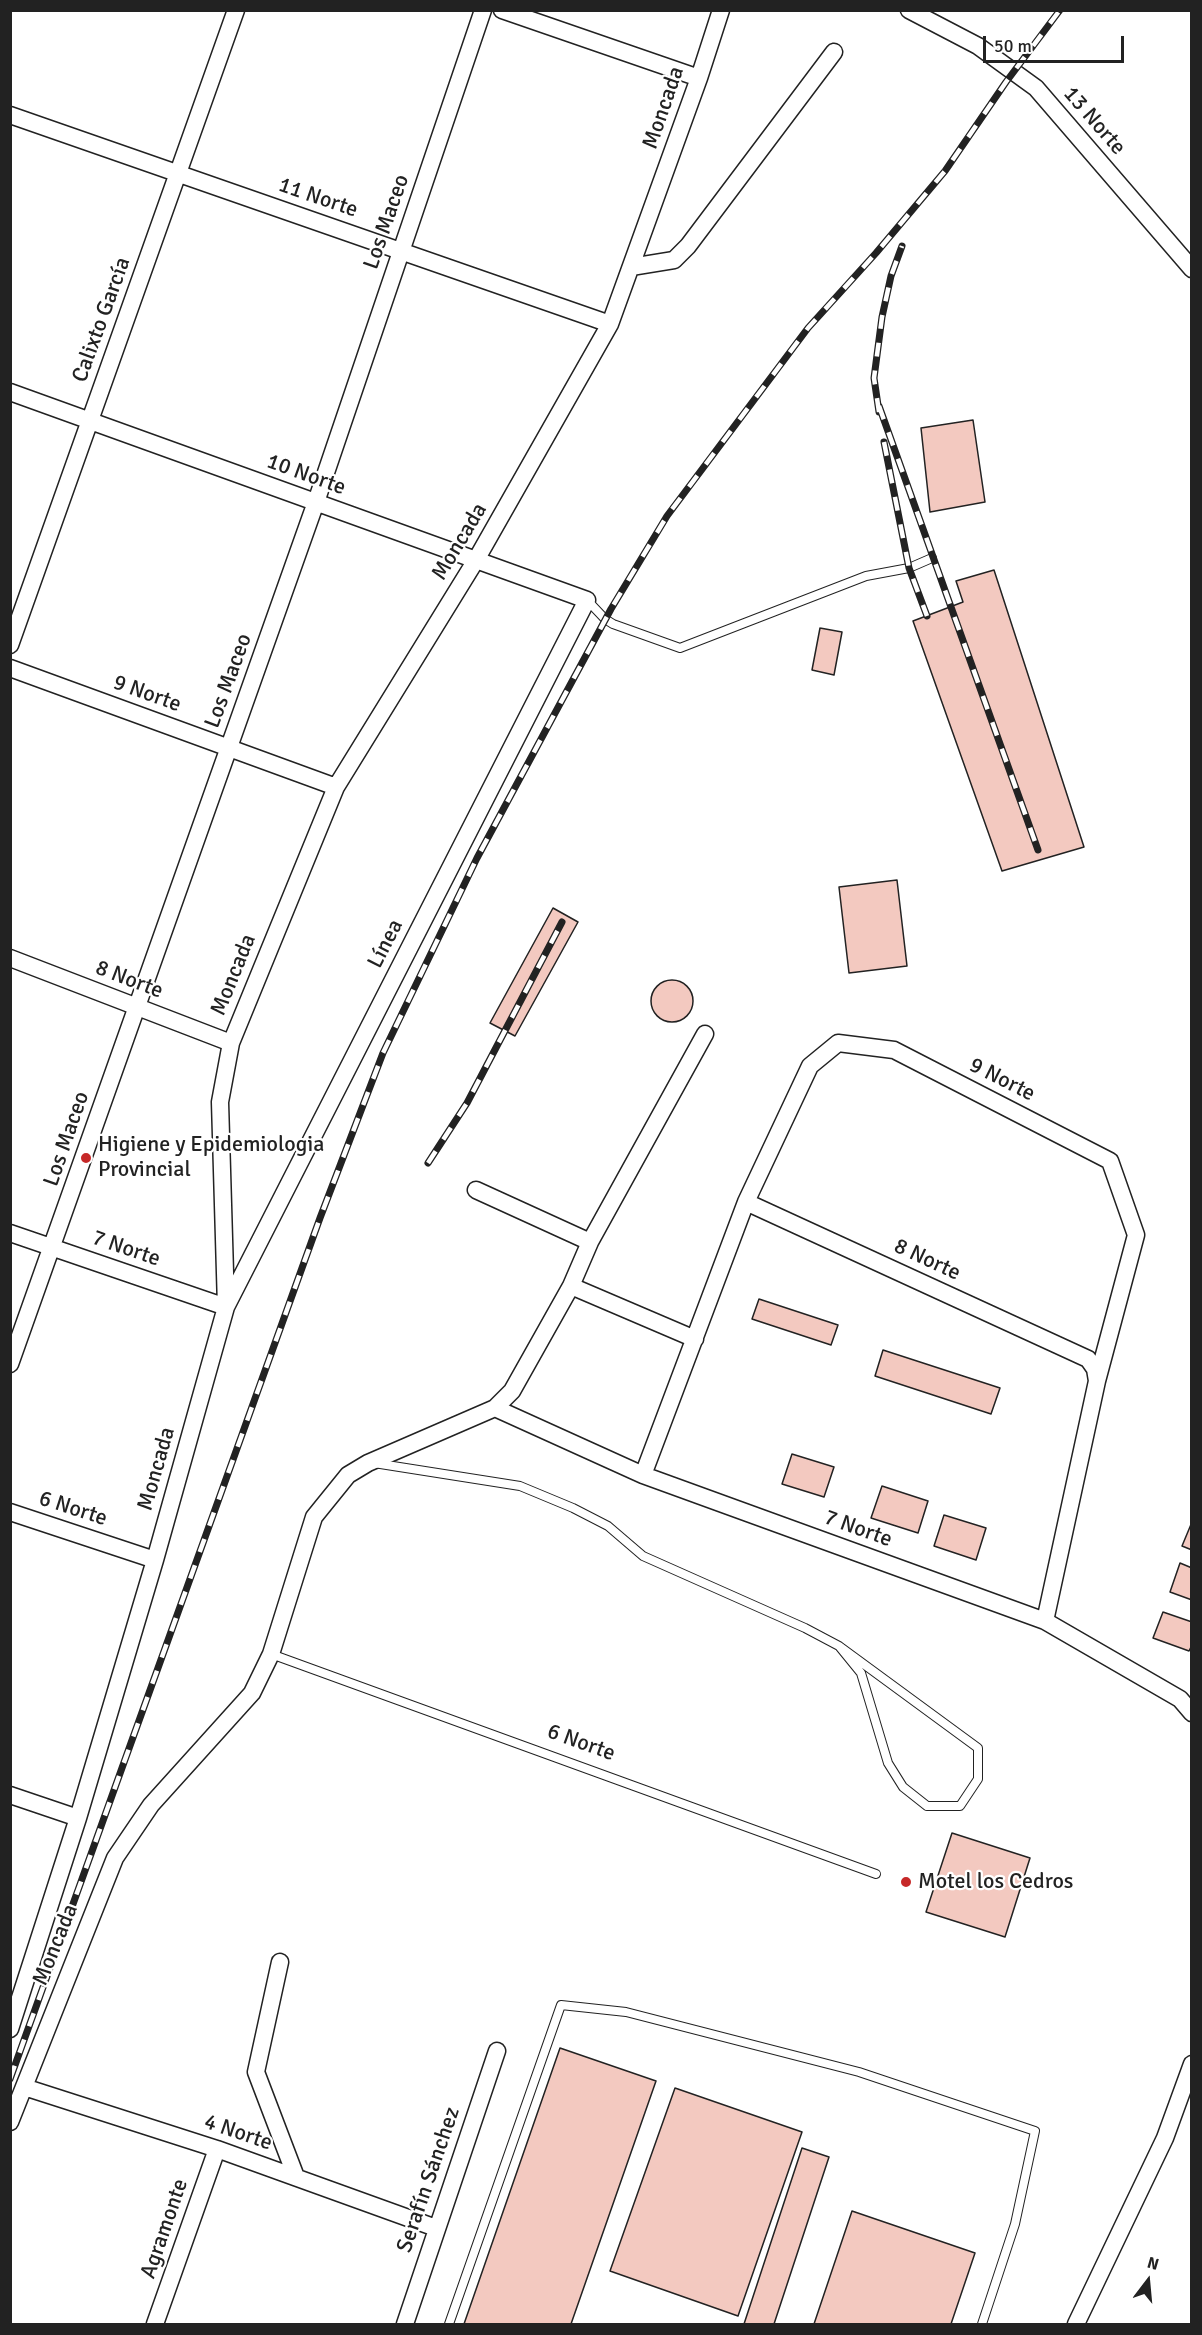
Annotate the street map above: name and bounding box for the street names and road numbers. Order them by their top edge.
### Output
street label: Moncada [638,63,690,153]
street label: 13 Norte [1057,81,1131,161]
street label: Los Maceo [359,171,415,273]
street label: 11 Norte [275,172,361,224]
street label: Calixto García [67,254,137,386]
street label: 10 Norte [263,449,349,501]
street label: Moncada [427,499,493,585]
street label: Los Maceo [200,630,258,732]
street label: 9 Norte [110,670,184,718]
street label: Línea [363,915,409,973]
street label: Moncada [206,930,262,1020]
street label: 8 Norte [92,955,166,1005]
street label: 9 Norte [965,1052,1039,1108]
street label: Los Maceo [39,1088,95,1190]
street label: 7 Norte [89,1225,163,1273]
street label: 8 Norte [890,1233,964,1287]
street label: Moncada [133,1424,181,1514]
street label: 6 Norte [36,1486,110,1532]
street label: 7 Norte [821,1505,895,1553]
street label: 6 Norte [544,1719,618,1767]
street label: Moncada [28,1900,84,1990]
street label: Serafín Sánchez [392,2104,466,2256]
street label: 4 Norte [201,2109,275,2157]
street label: Agramonte [136,2176,194,2282]

